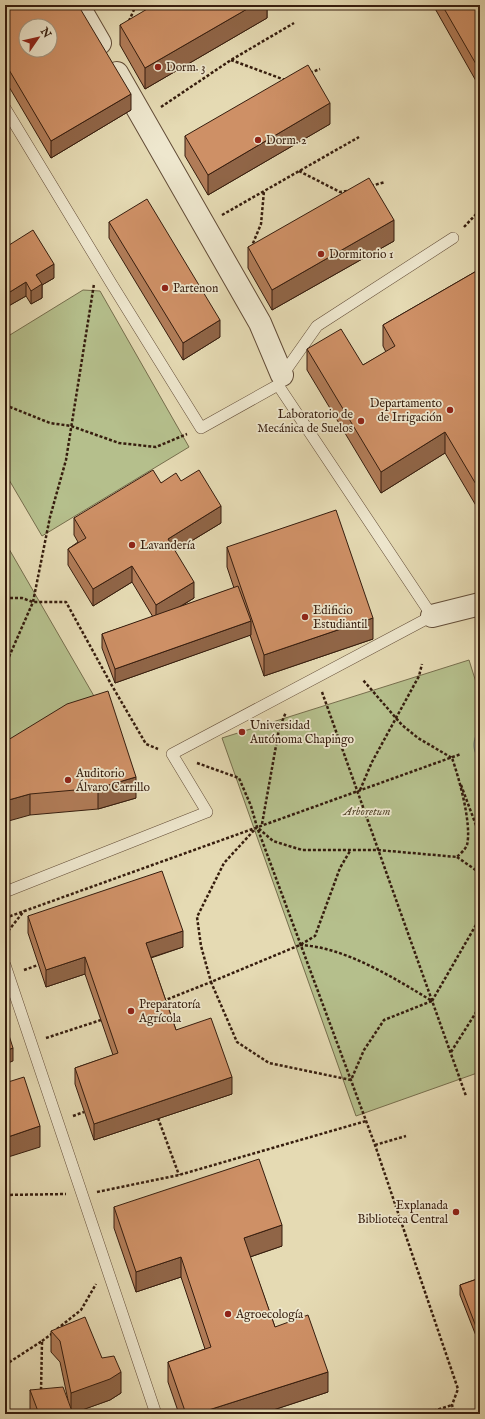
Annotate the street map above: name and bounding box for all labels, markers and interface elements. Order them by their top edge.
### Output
north arrow [18,18,58,58]
text: N [36,24,54,41]
place label: Dorm. 3 [166,60,205,75]
marker: Dorm. 3 [153,62,163,72]
place label: Dorm. 2 [266,133,307,148]
marker: Dorm. 2 [253,135,263,145]
place label: Dormitorio 1 [329,247,394,262]
marker: Dormitorio 1 [316,249,326,259]
place label: Partenon [173,281,219,296]
marker: Partenon [160,283,170,293]
place label: Departamento de Irrigación [370,396,443,425]
marker: Departamento de Irrigación [445,405,455,415]
place label: Laboratorio de Mecánica de Suelos [257,407,353,436]
marker: Laboratorio de Mecánica de Suelos [356,416,366,426]
place label: Lavandería [140,538,196,553]
marker: Lavandería [127,540,137,550]
place label: Edificio Estudiantil [313,603,368,632]
marker: Edificio Estudiantil [300,612,310,622]
place label: Universidad Autónoma Chapingo [249,718,354,748]
marker: Universidad Autónoma Chapingo [237,727,247,737]
place label: Auditorio Álvaro Carrillo [75,766,151,795]
marker: Auditorio Álvaro Carrillo [63,775,73,785]
park label: Arboretum [341,804,391,819]
place label: Preparatoría Agrícola [138,997,201,1026]
marker: Preparatoría Agrícola [126,1006,136,1016]
place label: Explanada Biblioteca Central [358,1198,449,1227]
marker: Explanada Biblioteca Central [451,1207,461,1217]
place label: Agroecología [235,1307,304,1322]
marker: Agroecología [223,1309,233,1319]

